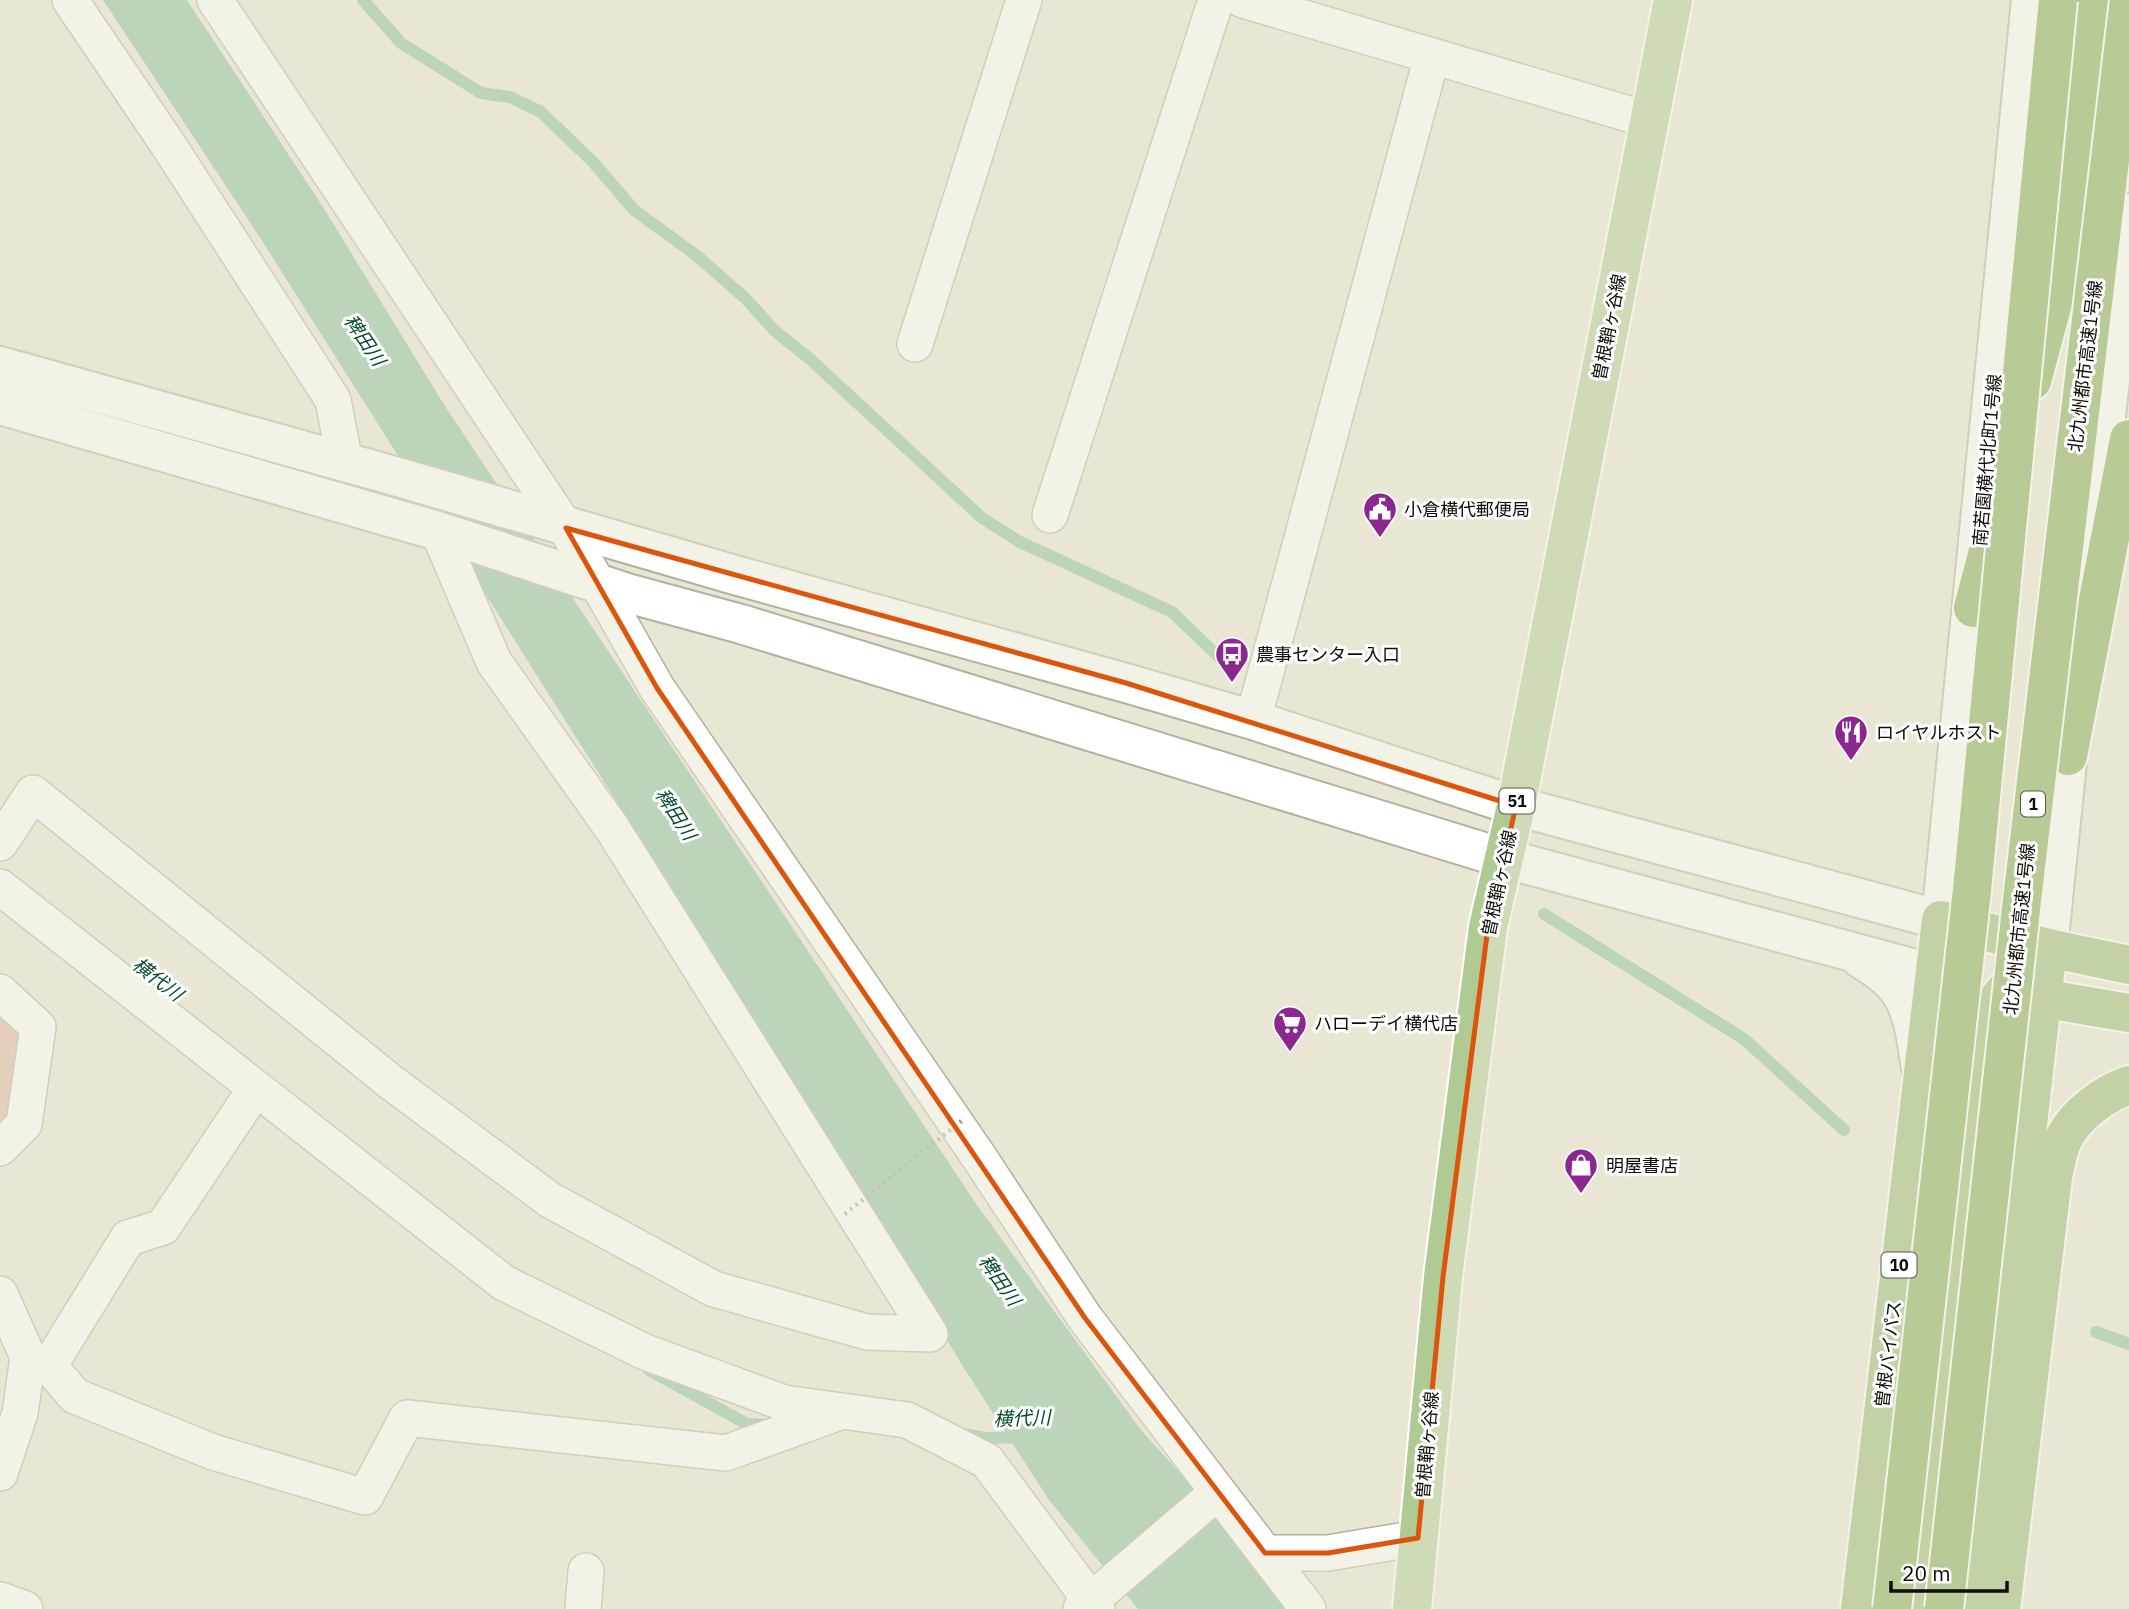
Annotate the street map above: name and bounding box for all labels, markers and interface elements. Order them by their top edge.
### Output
street label: 曽根鞘ヶ谷線 [1587,272,1631,382]
street label: 北九州都市高速1号線 [2063,279,2107,453]
water label: 稗田川 [339,310,392,372]
street label: 南若園横代北町1号線 [1968,373,2006,547]
public building icon: 小倉横代郵便局 [1361,490,1399,539]
place label: 小倉横代郵便局 [1404,498,1530,521]
bus stop icon: 農事センター入口 [1213,635,1251,684]
place label: 農事センター入口 [1256,643,1400,666]
restaurant icon: ロイヤルホスト [1832,713,1870,762]
place label: ロイヤルホスト [1876,721,2001,744]
water label: 稗田川 [650,784,703,846]
road number: 51 [1500,788,1534,814]
road number: 1 [2021,792,2045,817]
street label: 曽根鞘ヶ谷線 [1477,828,1521,938]
street label: 北九州都市高速1号線 [1999,842,2039,1016]
water label: 横代川 [128,952,189,1007]
supermarket icon: ハローデイ横代店 [1271,1004,1309,1053]
place label: ハローデイ横代店 [1314,1012,1458,1035]
shop icon: 明屋書店 [1562,1146,1600,1195]
place label: 明屋書店 [1606,1154,1678,1177]
water label: 稗田川 [974,1250,1027,1312]
road number: 10 [1882,1252,1916,1278]
street label: 曽根バイパス [1870,1299,1906,1409]
street label: 曽根鞘ヶ谷線 [1411,1390,1443,1500]
water label: 横代川 [993,1405,1053,1431]
scale bar [1891,1550,2007,1594]
text: 20 m [1902,1559,1951,1587]

